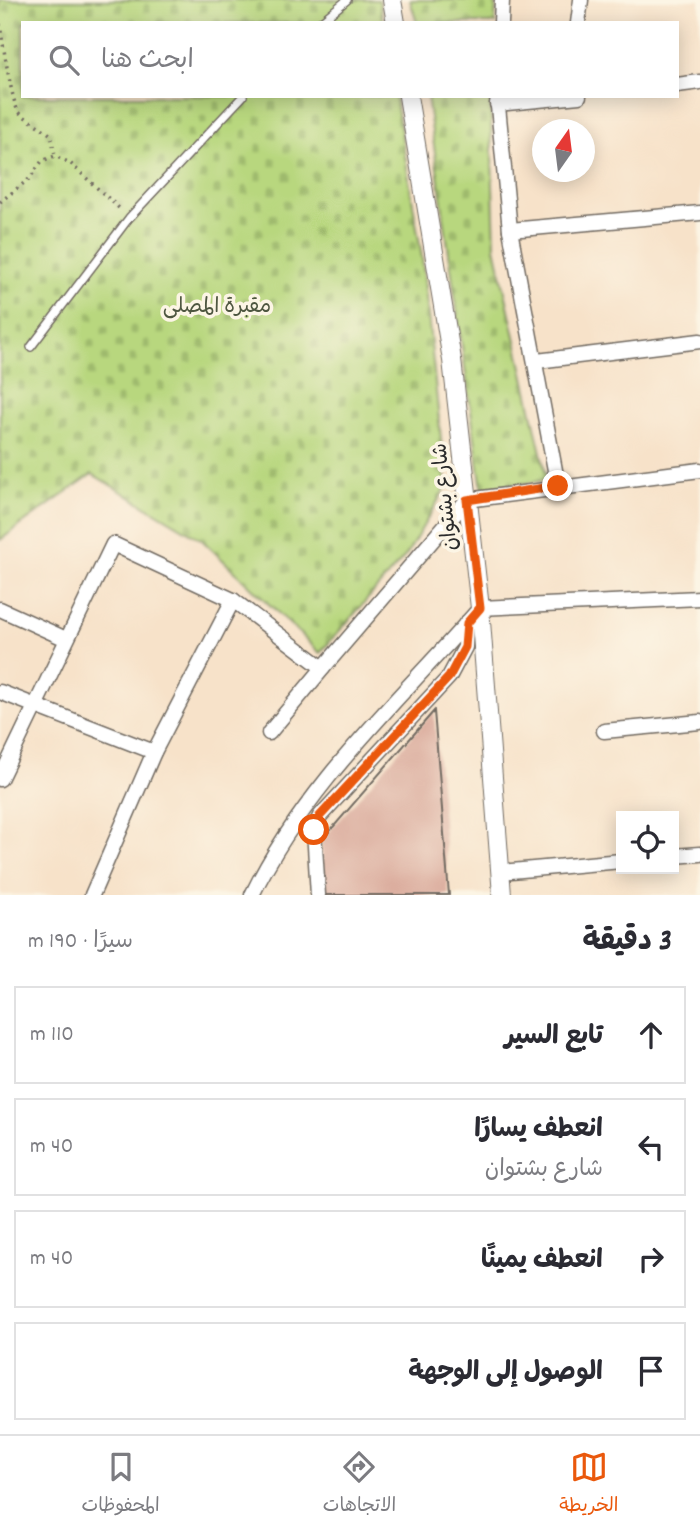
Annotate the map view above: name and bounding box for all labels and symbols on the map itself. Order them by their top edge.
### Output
north arrow [532,119,595,182]
park label: مقبرة المصلى [163,293,271,323]
street label: شارع بشتوان [426,441,468,552]
route end [542,470,573,501]
route start [298,814,329,845]

